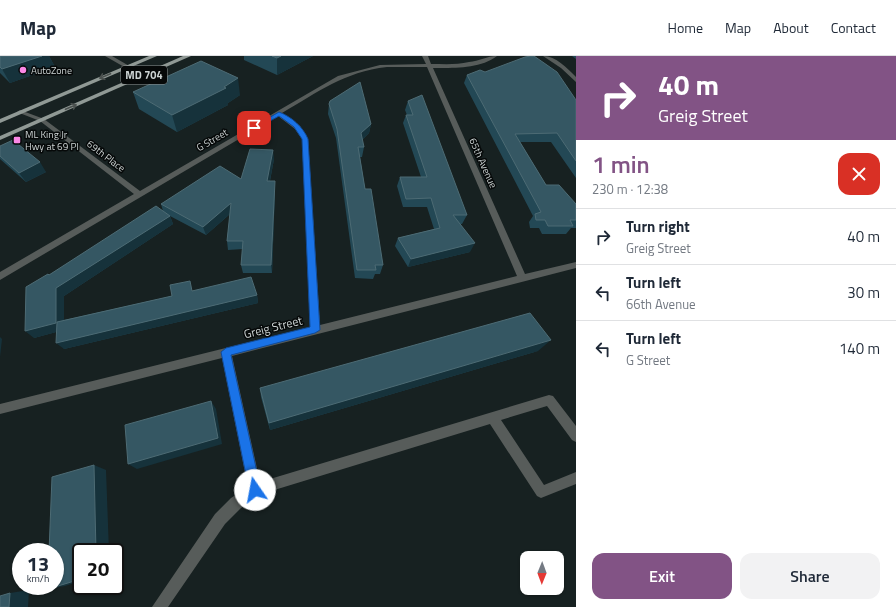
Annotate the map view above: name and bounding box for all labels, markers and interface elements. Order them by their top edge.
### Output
text: Map [20,13,56,42]
text: Home [668,17,703,38]
text: Map [725,17,751,38]
text: About [773,17,809,38]
text: Contact [831,17,876,38]
place label: AutoZone [31,63,72,78]
text: 40 m [658,63,719,106]
marker: AutoZone [18,65,28,75]
road number: MD 704 [121,66,167,84]
icon: right [592,72,644,124]
one-way arrow [100,73,112,81]
text: Greig Street [658,102,748,129]
one-way arrow [64,103,76,110]
pin [237,111,271,145]
icon: arrive [243,117,265,139]
street label: G Street [193,125,231,155]
place label: ML King Jr Hwy at 69 Pl [25,127,79,154]
marker: ML King Jr Hwy at 69 Pl [12,135,22,145]
street label: 65th Avenue [465,135,501,191]
street label: 69th Place [84,137,128,175]
text: 1 min [592,146,650,182]
button: close [838,153,880,195]
text: 230 m · 12:38 [592,179,668,199]
text: Turn right [626,215,690,238]
text: 40 m [847,225,880,248]
icon: right [592,226,614,248]
text: Greig Street [626,238,691,258]
text: Turn left [626,271,681,294]
text: 30 m [847,281,880,304]
icon: left [592,282,614,304]
text: 66th Avenue [626,294,696,314]
street label: Greig Street [242,310,305,343]
text: Turn left [626,327,681,350]
text: 140 m [839,337,880,360]
icon: left [592,338,614,360]
text: G Street [626,350,670,370]
position arrow [234,469,276,511]
speed limit sign: 20 [72,543,124,595]
text: 13 [27,548,49,579]
north arrow [520,551,564,595]
map controls [520,551,564,595]
button: Exit [592,553,732,599]
button: Share [740,553,880,599]
text: km/h [27,571,49,586]

